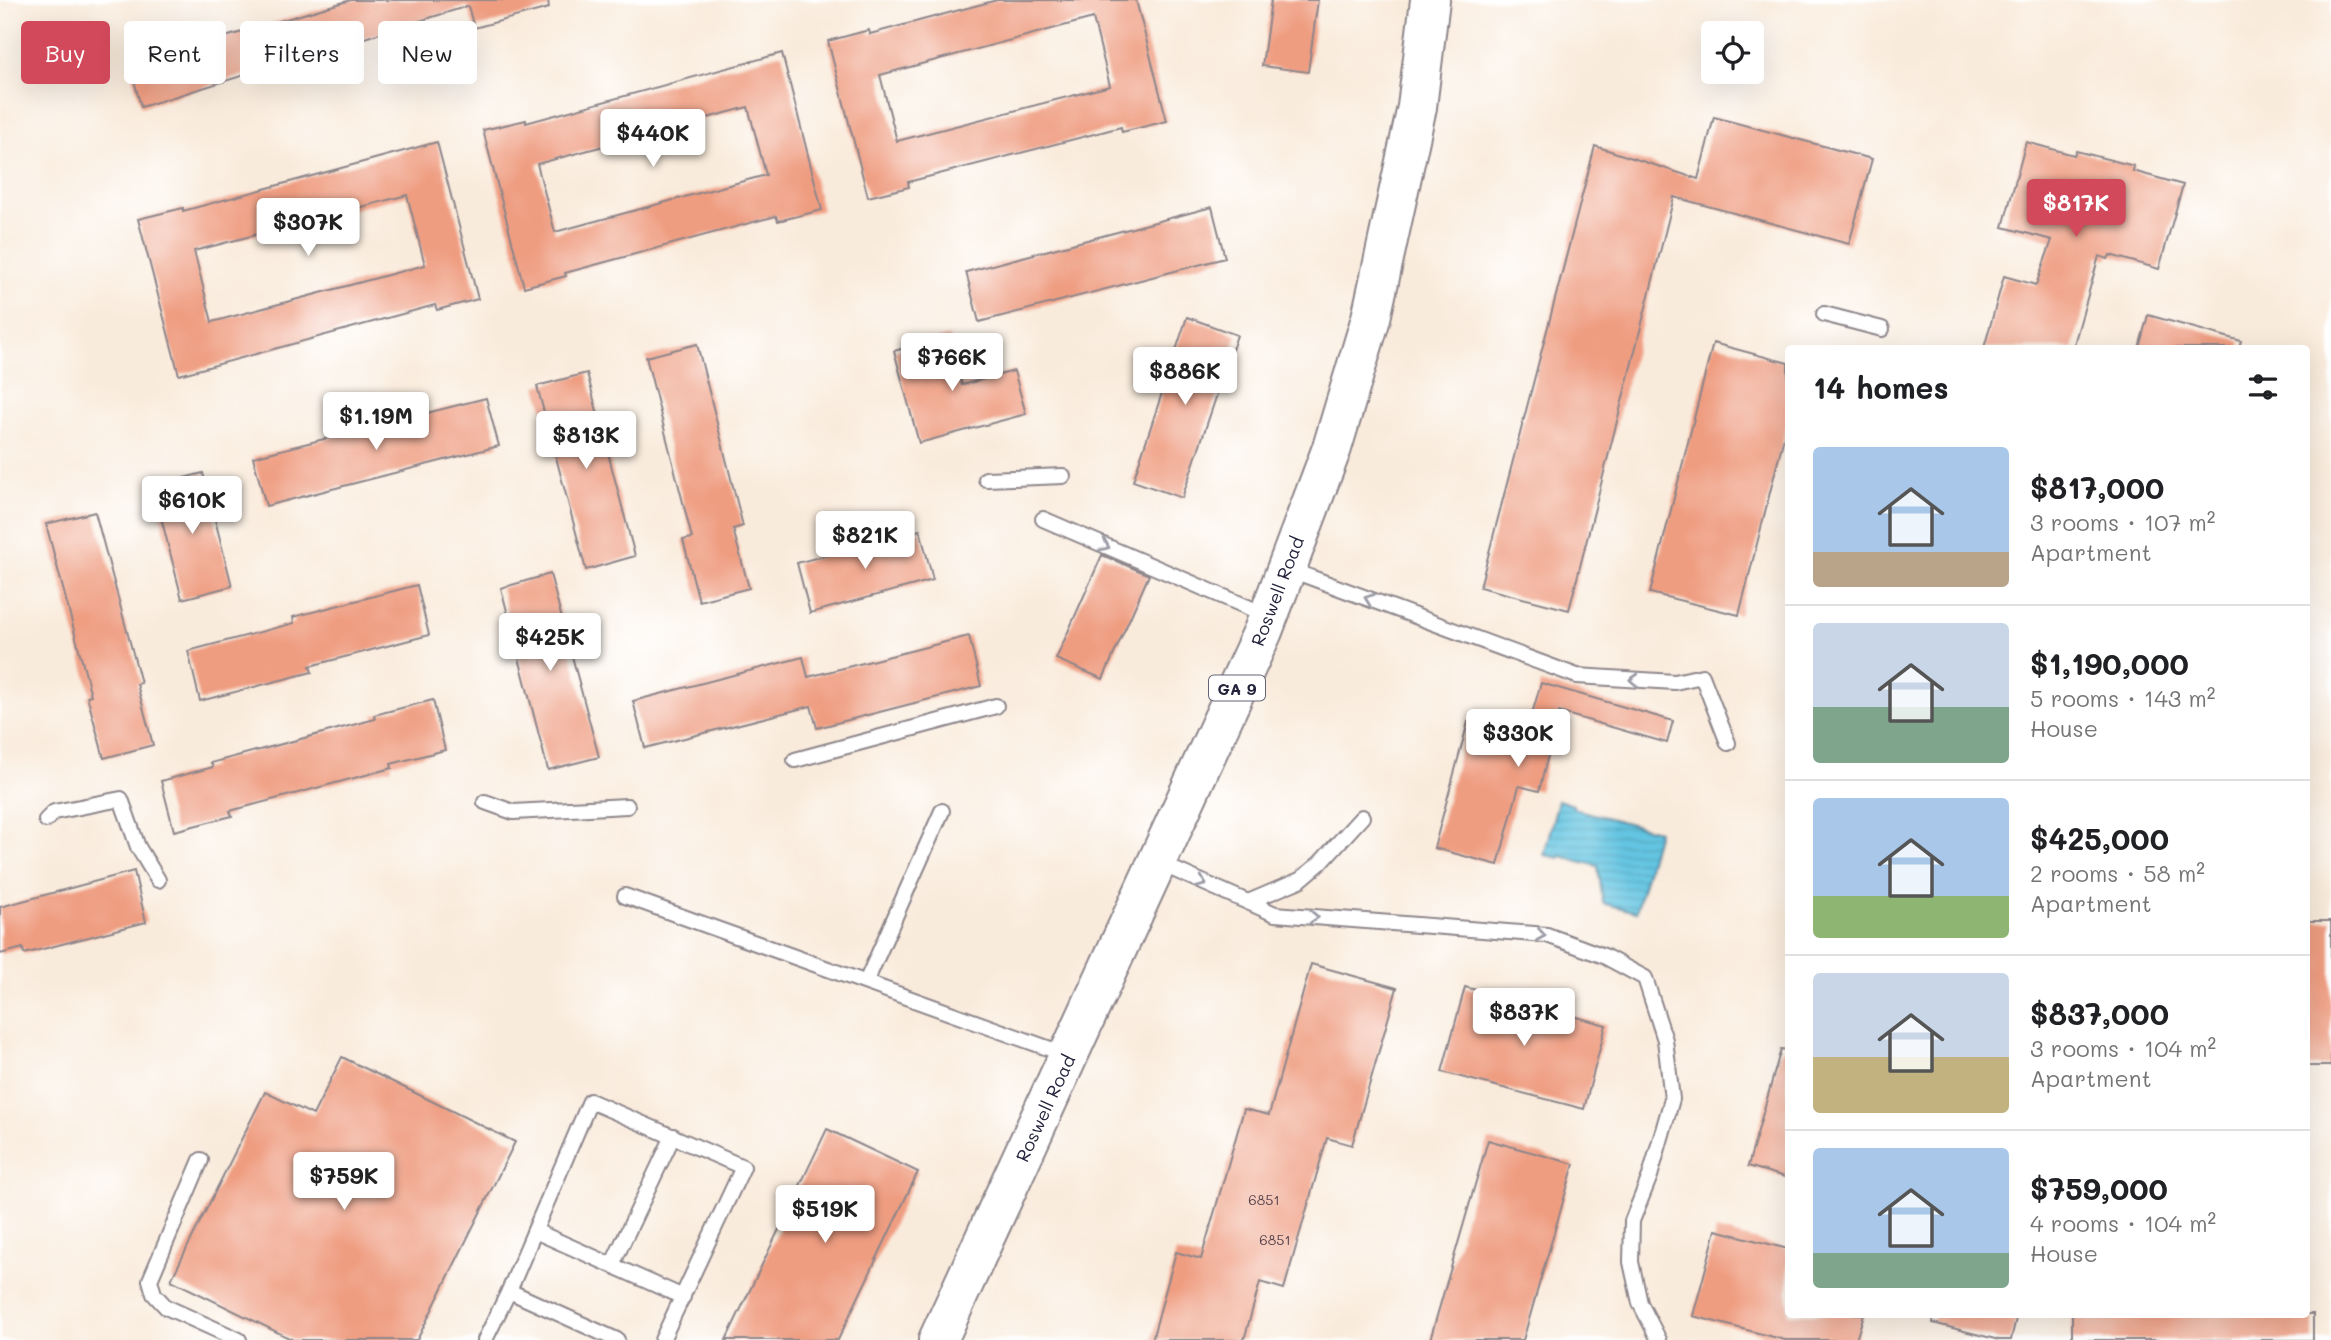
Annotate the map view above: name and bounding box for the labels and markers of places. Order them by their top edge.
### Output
pin: $440K [604,110,702,169]
pin: $817K [2027,180,2125,239]
pin: $307K [259,198,357,258]
pin: $766K [903,334,1001,393]
pin: $886K [1136,348,1234,407]
pin: $1.19M [319,392,433,452]
pin: $813K [537,412,635,471]
pin: $610K [143,476,241,536]
pin: $821K [816,512,914,571]
pin: $425K [501,614,599,673]
pin: $330K [1469,710,1567,769]
pin: $837K [1475,988,1573,1048]
pin: $759K [295,1152,393,1212]
pin: $519K [776,1186,874,1245]

